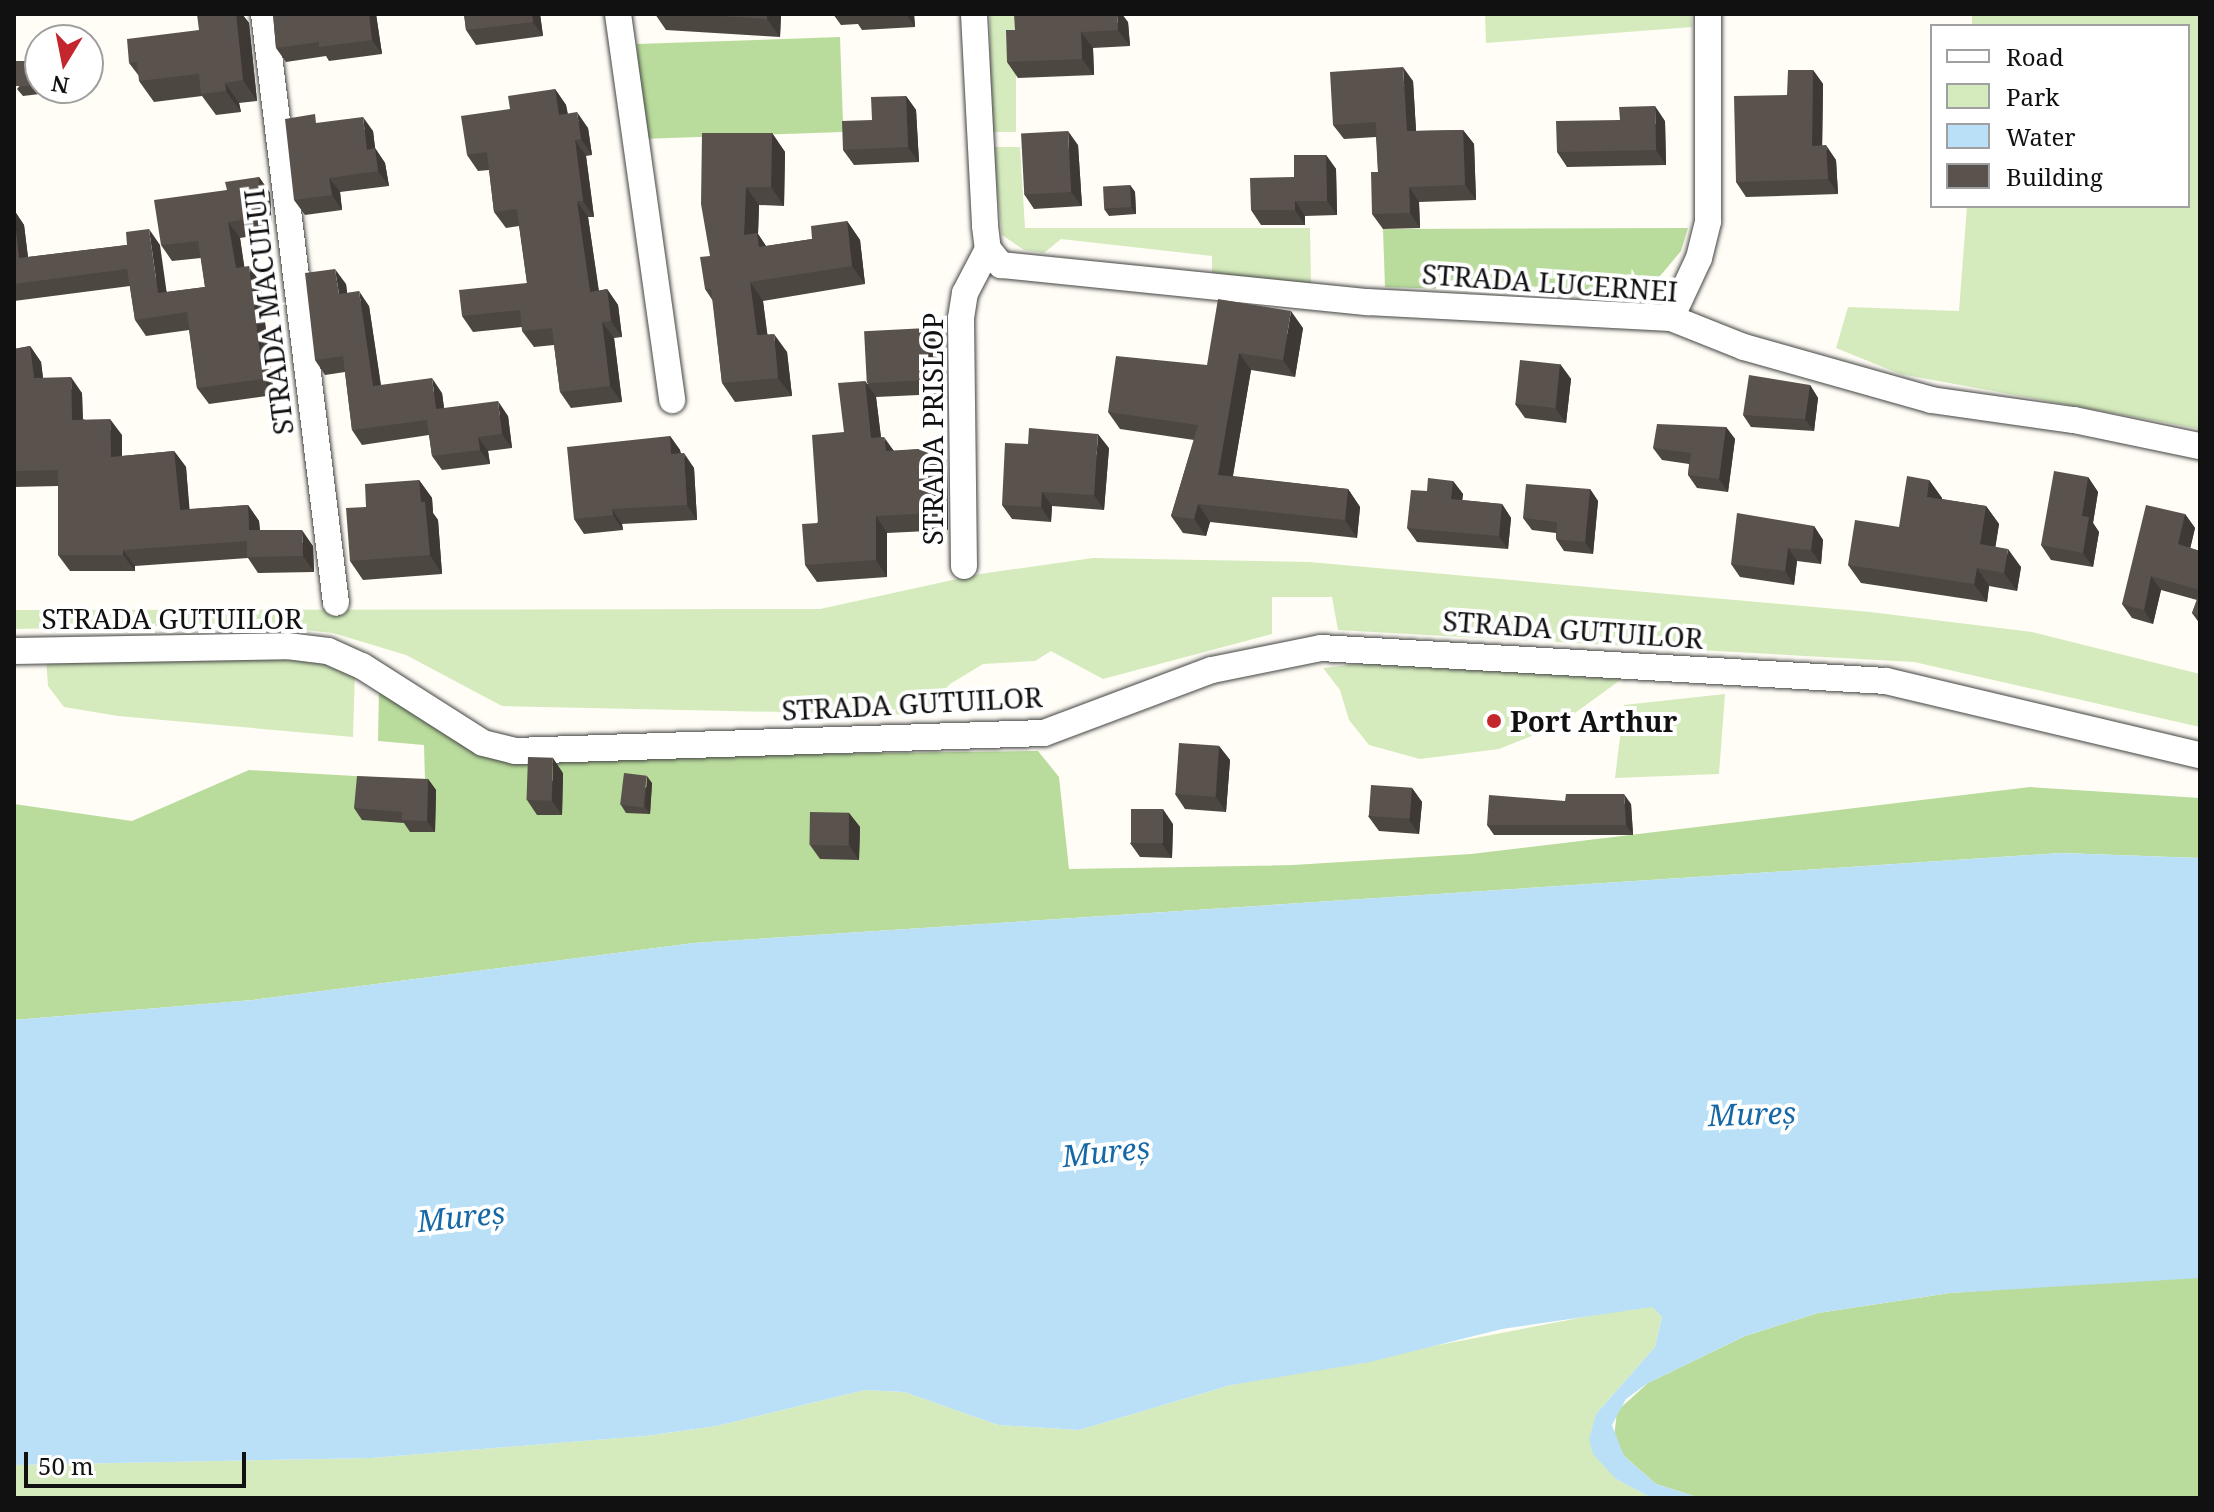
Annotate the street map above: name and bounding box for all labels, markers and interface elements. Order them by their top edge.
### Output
north arrow [24,24,104,104]
legend [1930,24,2190,208]
text: Road [2006,40,2064,73]
text: N [49,69,71,102]
text: Park [2006,80,2059,113]
text: Water [2006,120,2076,153]
text: Building [2006,160,2103,193]
street label: STRADA MACULUI [236,187,300,437]
street label: STRADA LUCERNEI [1421,256,1679,308]
street label: STRADA PRISLOP [915,313,949,545]
street label: STRADA GUTUILOR [42,601,302,635]
street label: STRADA GUTUILOR [1442,603,1704,655]
street label: STRADA GUTUILOR [781,679,1043,727]
place label: Port Arthur [1510,704,1677,738]
marker: Port Arthur [1485,712,1503,730]
water label: Mureș [1707,1094,1797,1134]
water label: Mureș [1060,1129,1152,1175]
water label: Mureș [415,1194,507,1240]
scale bar [28,1436,250,1486]
text: 50 m [38,1449,94,1482]

